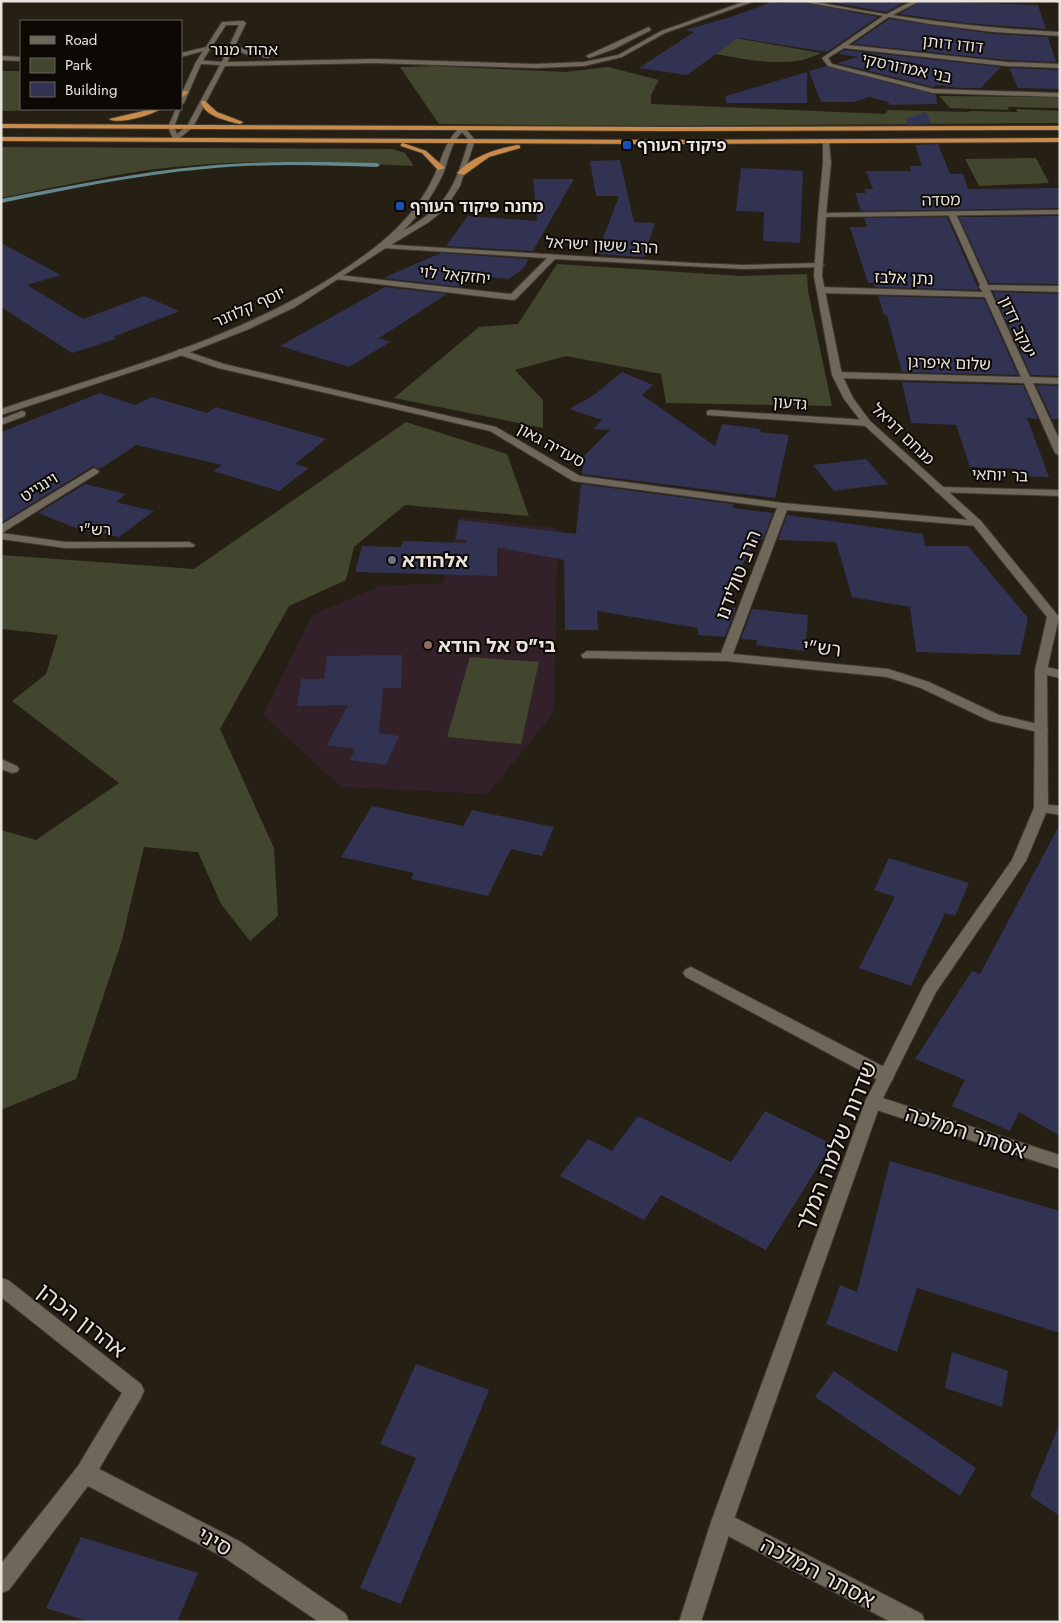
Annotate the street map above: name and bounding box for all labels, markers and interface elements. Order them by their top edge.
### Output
legend [20,20,182,110]
text: Road [65,29,97,51]
street label: דודו דותן [921,29,985,59]
street label: אהוד מנור [210,38,278,61]
street label: בני אמדורסקי [860,47,954,89]
text: Park [65,54,92,76]
text: Building [65,79,117,101]
place label: פיקוד העורף [637,134,726,157]
marker: פיקוד העורף [621,139,633,151]
street label: מסדה [921,188,961,212]
place label: מחנה פיקוד העורף [410,195,544,218]
marker: מחנה פיקוד העורף [394,200,406,212]
street label: הרב ששון ישראל [545,231,659,259]
street label: יחזקאל לוי [418,260,492,290]
street label: נתן אלבז [874,265,934,291]
street label: יוסף קלוזנר [209,281,289,333]
street label: יעקב דדון [994,292,1042,362]
street label: שלום איפרגן [907,350,991,376]
street label: גדעון [772,390,808,416]
street label: מנחם דניאל [866,398,940,470]
street label: סעדיה גאון [513,417,589,473]
street label: בר יוחאי [971,463,1029,487]
street label: וינגייט [16,467,62,507]
street label: רש"י [79,518,111,541]
street label: הרב טולידנו [709,526,767,624]
place label: אלהודא [402,547,468,574]
marker: אלהודא [386,554,398,566]
place label: בי"ס אל הודא [438,632,556,659]
street label: רש"י [802,633,842,663]
marker: בי"ס אל הודא [422,639,434,651]
street label: שדרות שלמה המלך [787,1056,885,1236]
street label: אסתר המלכה [901,1097,1031,1167]
street label: אהרון הכהן [30,1275,134,1365]
street label: סיני [192,1518,238,1564]
street label: אסתר המלכה [755,1528,881,1616]

